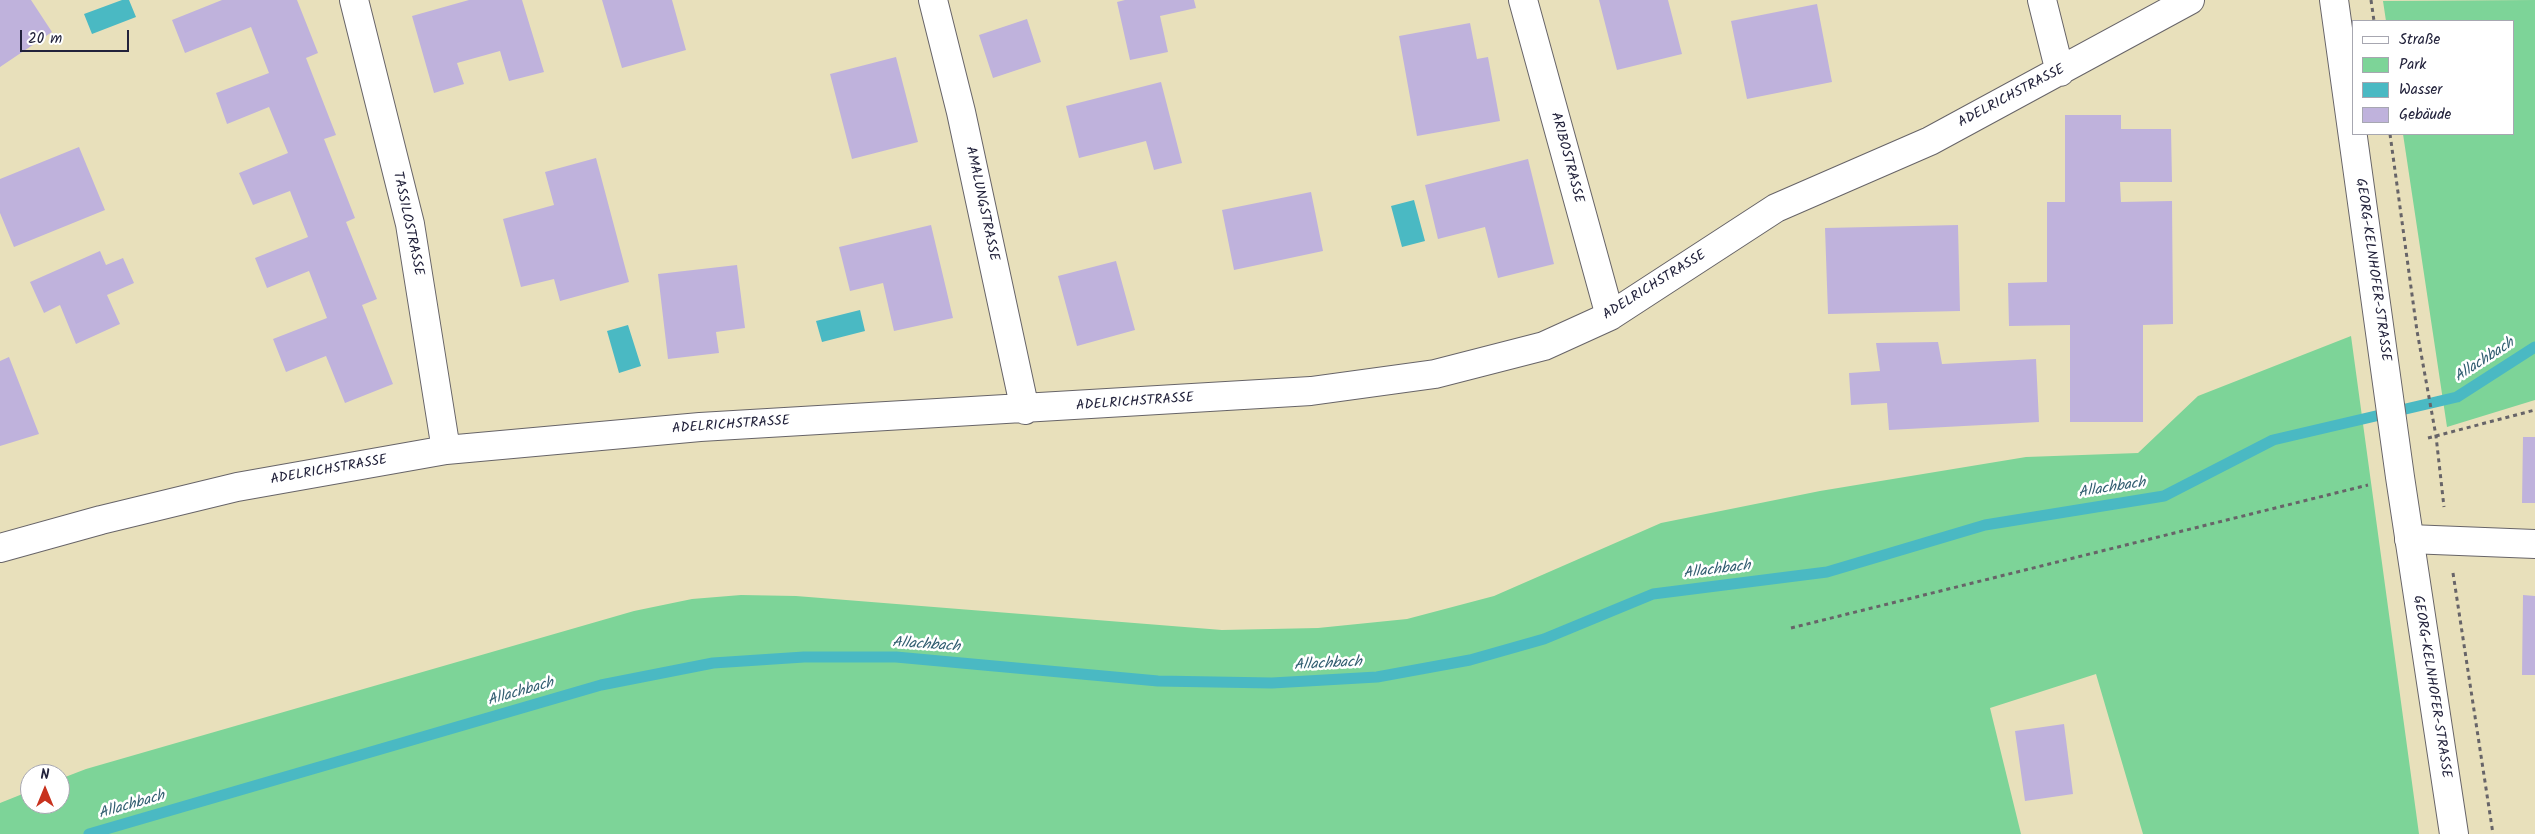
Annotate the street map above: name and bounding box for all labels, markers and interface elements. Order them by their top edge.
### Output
scale bar [22,20,131,52]
legend [2352,20,2515,135]
text: 20 m [28,27,62,51]
text: Straße [2399,28,2440,52]
text: Park [2399,53,2426,77]
street label: ADELRICHSTRASSE [1956,62,2068,132]
text: Wasser [2399,78,2442,102]
text: Gebäude [2399,103,2451,127]
street label: ARIBOSTRASSE [1546,111,1586,205]
street label: AMALUNGSTRASSE [961,145,1001,263]
street label: TASSILOSTRASSE [388,170,426,278]
street label: GEORG-KELNHOFER-STRASSE [2351,177,2393,363]
street label: ADELRICHSTRASSE [1600,248,1710,324]
water label: Allachbach [2452,335,2518,387]
street label: ADELRICHSTRASSE [1075,390,1195,416]
street label: ADELRICHSTRASSE [671,413,791,439]
street label: ADELRICHSTRASSE [269,452,389,490]
water label: Allachbach [2077,475,2147,503]
water label: Allachbach [1682,558,1752,584]
street label: GEORG-KELNHOFER-STRASSE [2408,594,2454,780]
water label: Allachbach [892,635,960,657]
water label: Allachbach [1294,654,1362,676]
water label: Allachbach [486,675,556,711]
north arrow [20,764,70,814]
text: N [41,764,49,786]
water label: Allachbach [97,788,167,824]

